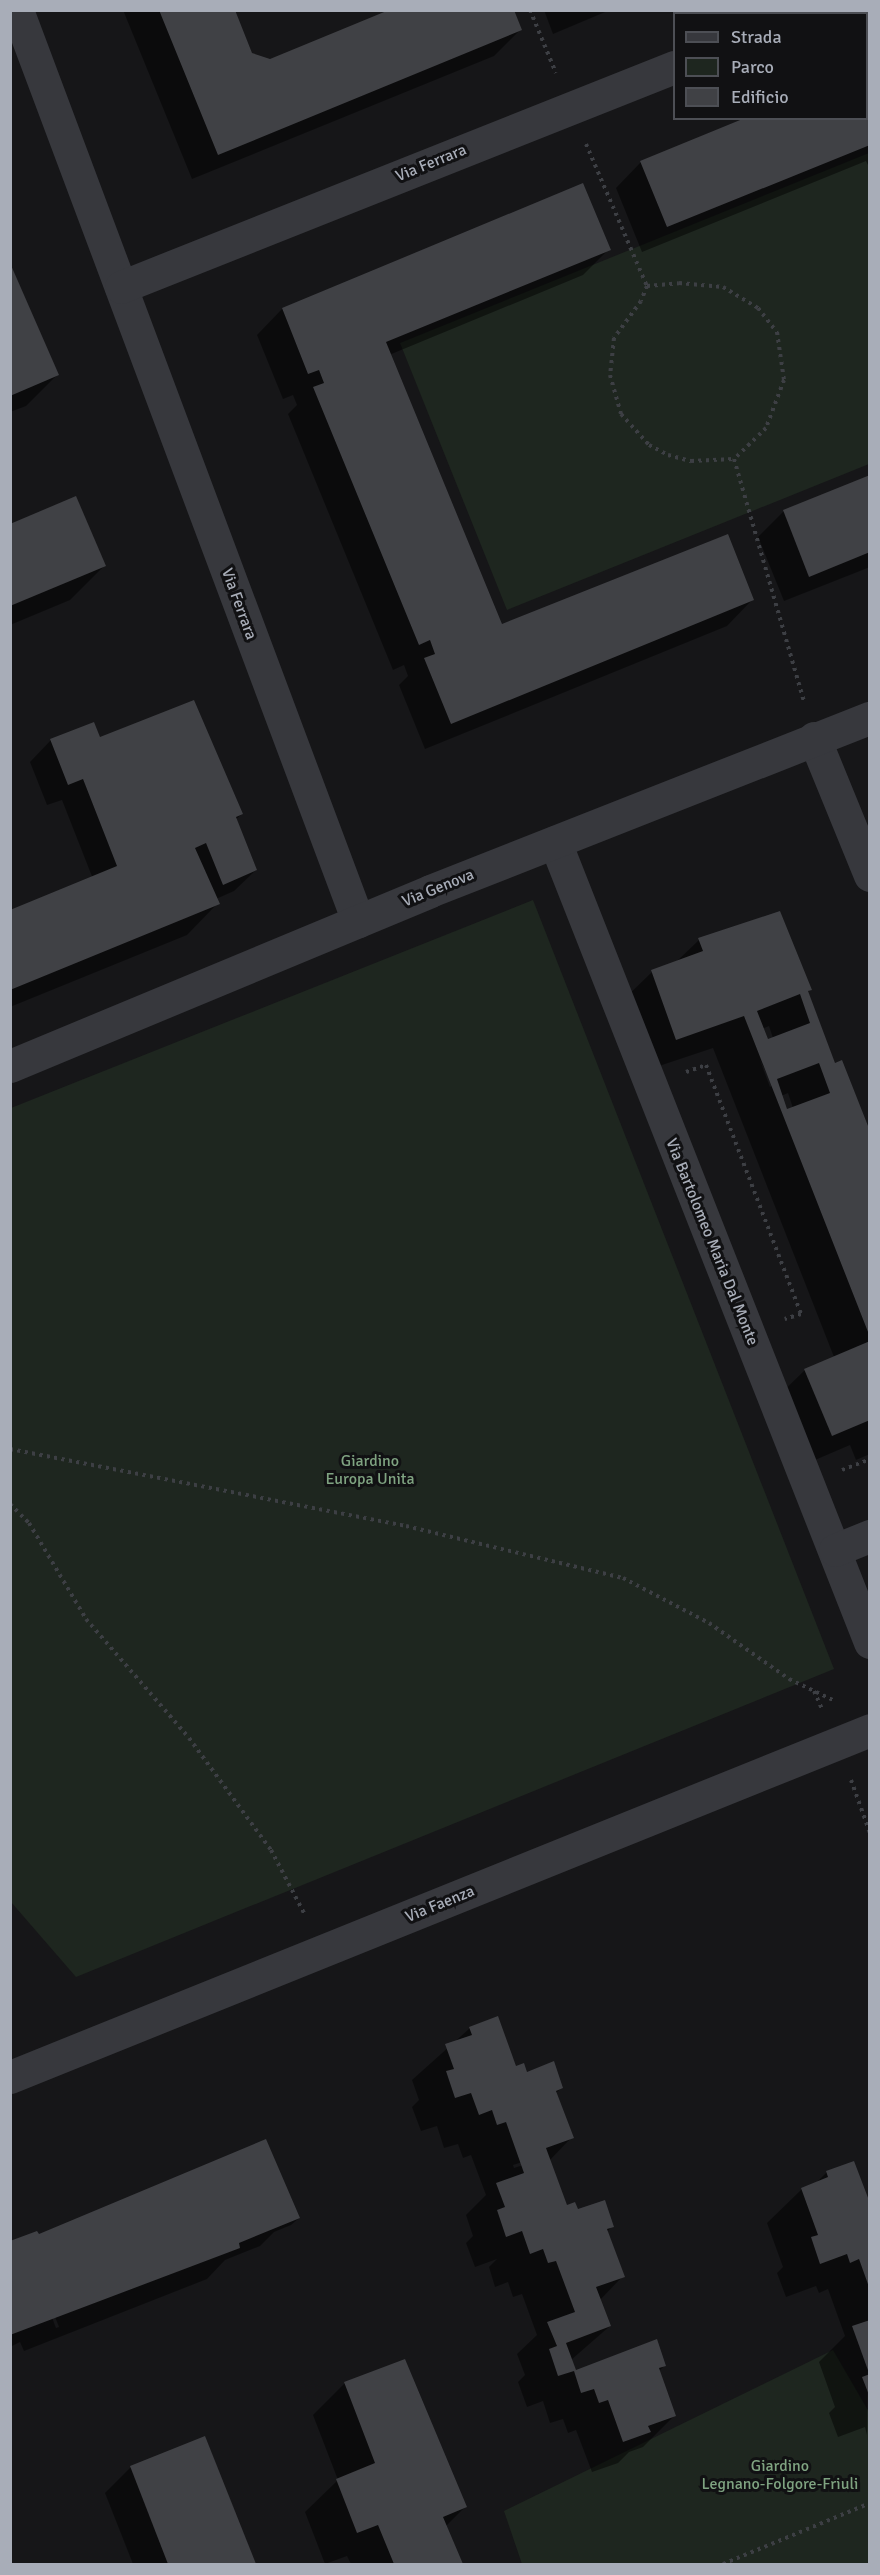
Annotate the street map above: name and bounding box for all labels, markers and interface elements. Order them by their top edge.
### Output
legend [673,12,868,120]
text: Strada [731,26,782,48]
text: Parco [731,56,774,78]
text: Edificio [731,86,789,108]
street label: Via Ferrara [393,140,469,186]
street label: Via Ferrara [217,566,261,642]
street label: Via Genova [399,865,477,911]
street label: Via Bartolomeo Maria Dal Monte [662,1136,762,1348]
park label: Giardino Europa Unita [325,1451,415,1489]
street label: Via Faenza [403,1881,477,1927]
park label: Giardino Legnano-Folgore-Friuli [702,2456,858,2494]

